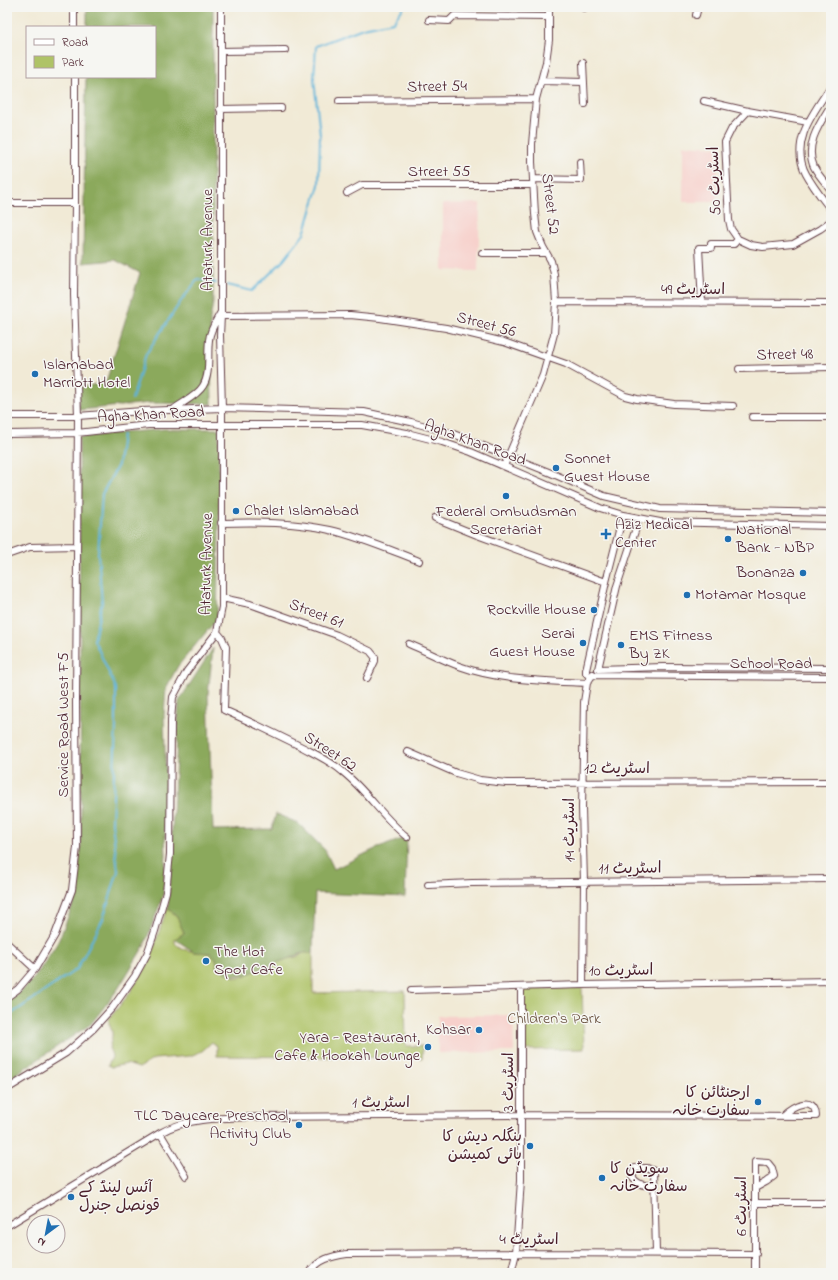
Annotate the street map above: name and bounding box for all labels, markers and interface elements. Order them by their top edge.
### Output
legend [26,26,156,78]
text: Road [62,34,88,52]
text: Park [62,54,84,72]
street label: Street 54 [407,74,468,100]
street label: اسٹریٹ 50 [702,146,728,216]
street label: Street 55 [408,160,470,184]
street label: Street 52 [534,172,566,236]
street label: Ataturk Avenue [196,188,220,291]
street label: اسٹریٹ 49 [661,278,725,302]
street label: Street 56 [454,306,518,344]
street label: Street 48 [756,343,814,367]
place label: Islamabad Marriott Hotel [43,353,130,395]
marker: Islamabad Marriott Hotel [30,369,40,379]
street label: Agha Khan Road [97,400,205,430]
street label: Agha Khan Road [420,413,530,473]
place label: Sonnet Guest House [564,447,651,489]
marker: Sonnet Guest House [551,463,561,473]
marker: Federal Ombudsman Secretariat [501,491,511,501]
place label: Chalet Islamabad [244,499,359,523]
place label: Federal Ombudsman Secretariat [435,500,576,542]
marker: Chalet Islamabad [231,506,241,516]
street label: Ataturk Avenue [194,512,220,615]
place label: Aziz Medical Center [615,513,693,555]
place label: National Bank - NBP [735,518,815,560]
marker: Aziz Medical Center [600,528,612,540]
marker: National Bank - NBP [723,534,733,544]
place label: Bonanza [735,561,795,585]
marker: Bonanza [798,568,808,578]
place label: Motamar Mosque [695,583,807,607]
marker: Motamar Mosque [682,590,692,600]
street label: Street 61 [285,593,347,635]
place label: Rockville House [487,598,587,622]
marker: Rockville House [589,605,599,615]
place label: Serai Guest House [489,622,576,664]
place label: EMS Fitness By ZK [628,624,713,666]
marker: Serai Guest House [578,638,588,648]
marker: EMS Fitness By ZK [616,640,626,650]
street label: Service Road West F5 [52,652,76,798]
street label: School Road [730,652,812,676]
street label: Street 62 [299,726,361,778]
street label: اسٹریٹ 12 [584,757,650,781]
street label: اسٹریٹ 14 [558,798,582,862]
street label: اسٹریٹ 11 [598,856,662,882]
place label: The Hot Spot Cafe [214,940,284,982]
marker: The Hot Spot Cafe [201,956,211,966]
street label: اسٹریٹ 10 [588,958,654,984]
park label: Children's Park [507,1007,602,1031]
place label: Kohsar [426,1018,471,1042]
marker: Kohsar [474,1025,484,1035]
place label: Yara - Restaurant, Cafe & Hookah Lounge [274,1026,421,1068]
marker: Yara - Restaurant, Cafe & Hookah Lounge [423,1042,433,1052]
street label: اسٹریٹ 3 [497,1052,521,1112]
place label: ارجنٹائن کا سفارت خانہ [672,1081,750,1123]
street label: اسٹریٹ 1 [352,1091,410,1115]
marker: ارجنٹائن کا سفارت خانہ [753,1097,763,1107]
place label: TLC Daycare, Preschool, Activity Club [134,1104,292,1146]
marker: TLC Daycare, Preschool, Activity Club [294,1120,304,1130]
place label: بنگلہ دیش کا ہائی کمیشن [442,1125,522,1167]
marker: بنگلہ دیش کا ہائی کمیشن [525,1141,535,1151]
place label: سویڈن کا سفارت خانہ [610,1157,688,1199]
marker: سویڈن کا سفارت خانہ [597,1173,607,1183]
place label: آئس لینڈ کے قونصل جنرل [79,1176,160,1218]
street label: اسٹریٹ 6 [730,1176,754,1236]
marker: آئس لینڈ کے قونصل جنرل [66,1192,76,1202]
north arrow [26,1214,66,1254]
street label: اسٹریٹ 4 [499,1228,559,1252]
text: N [34,1233,49,1250]

